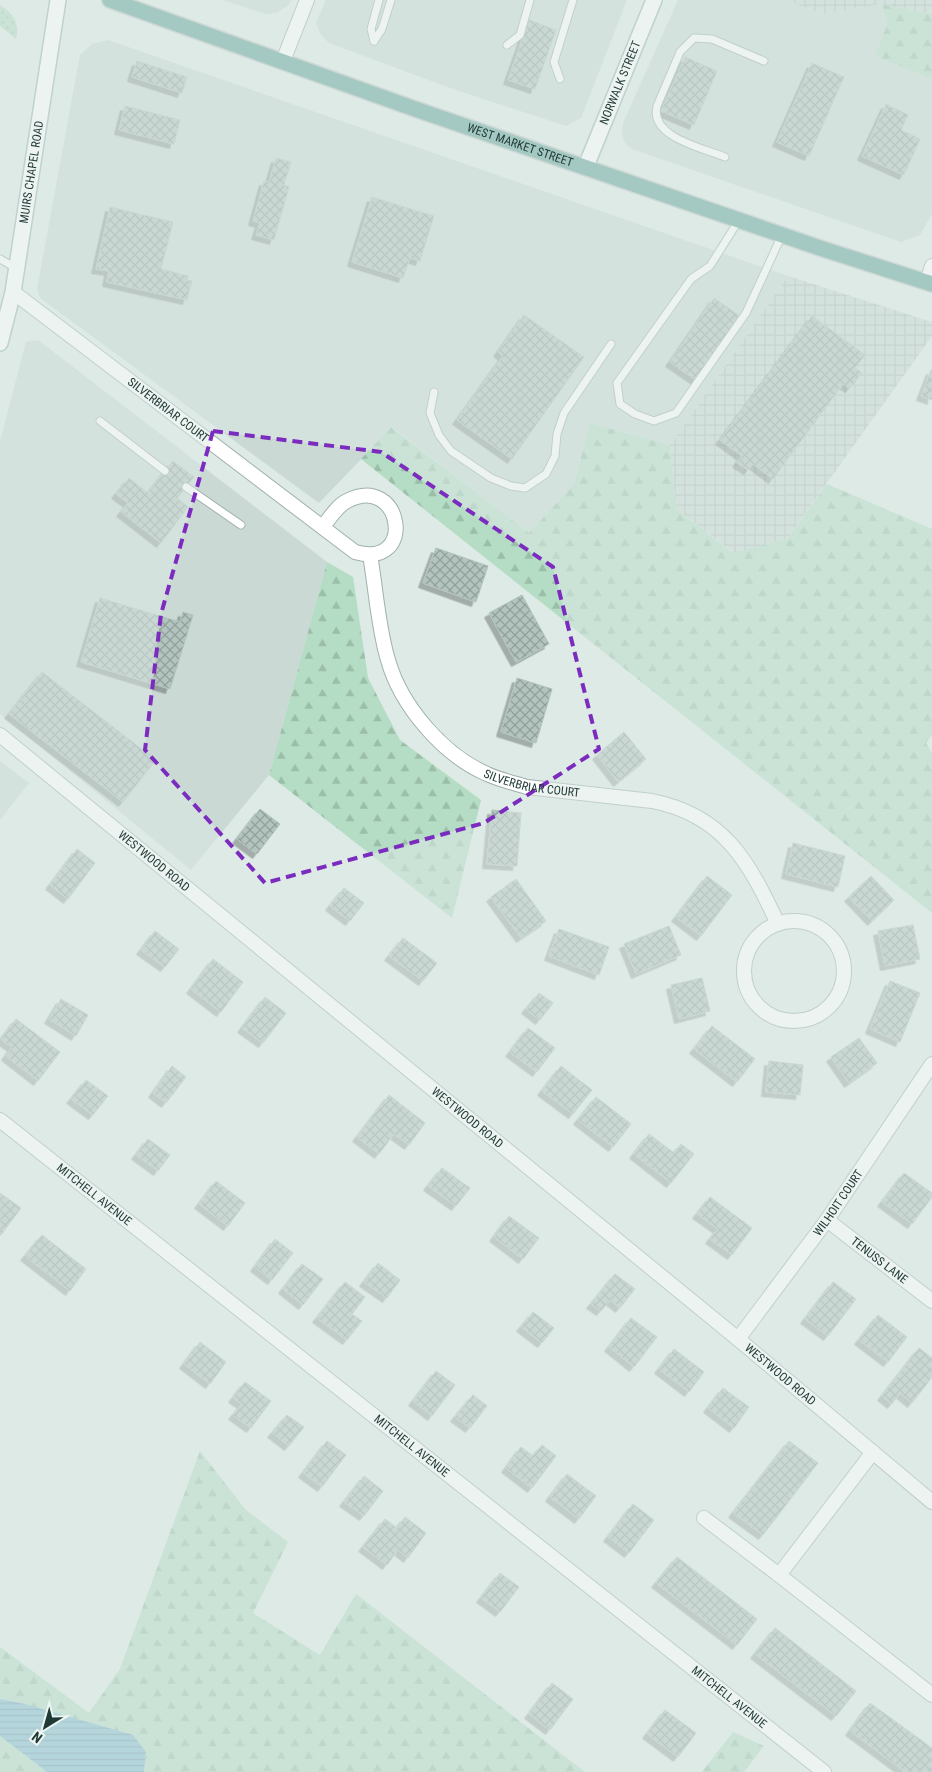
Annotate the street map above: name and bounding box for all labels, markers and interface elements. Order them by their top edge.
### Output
street label: NORWALK STREET [597,39,643,127]
street label: MUIRS CHAPEL ROAD [17,120,46,224]
street label: WEST MARKET STREET [465,120,575,170]
street label: SILVERBRIAR COURT [125,375,211,445]
street label: SILVERBRIAR COURT [481,766,581,800]
street label: WESTWOOD ROAD [115,828,193,894]
street label: WESTWOOD ROAD [429,1084,506,1151]
street label: MITCHELL AVENUE [54,1161,134,1228]
street label: WILHOIT COURT [811,1167,866,1239]
street label: TENUSS LANE [848,1234,910,1287]
street label: WESTWOOD ROAD [742,1341,819,1408]
street label: MITCHELL AVENUE [371,1412,452,1480]
street label: MITCHELL AVENUE [689,1663,770,1731]
north arrow [20,1702,70,1752]
text: N [29,1728,45,1746]

